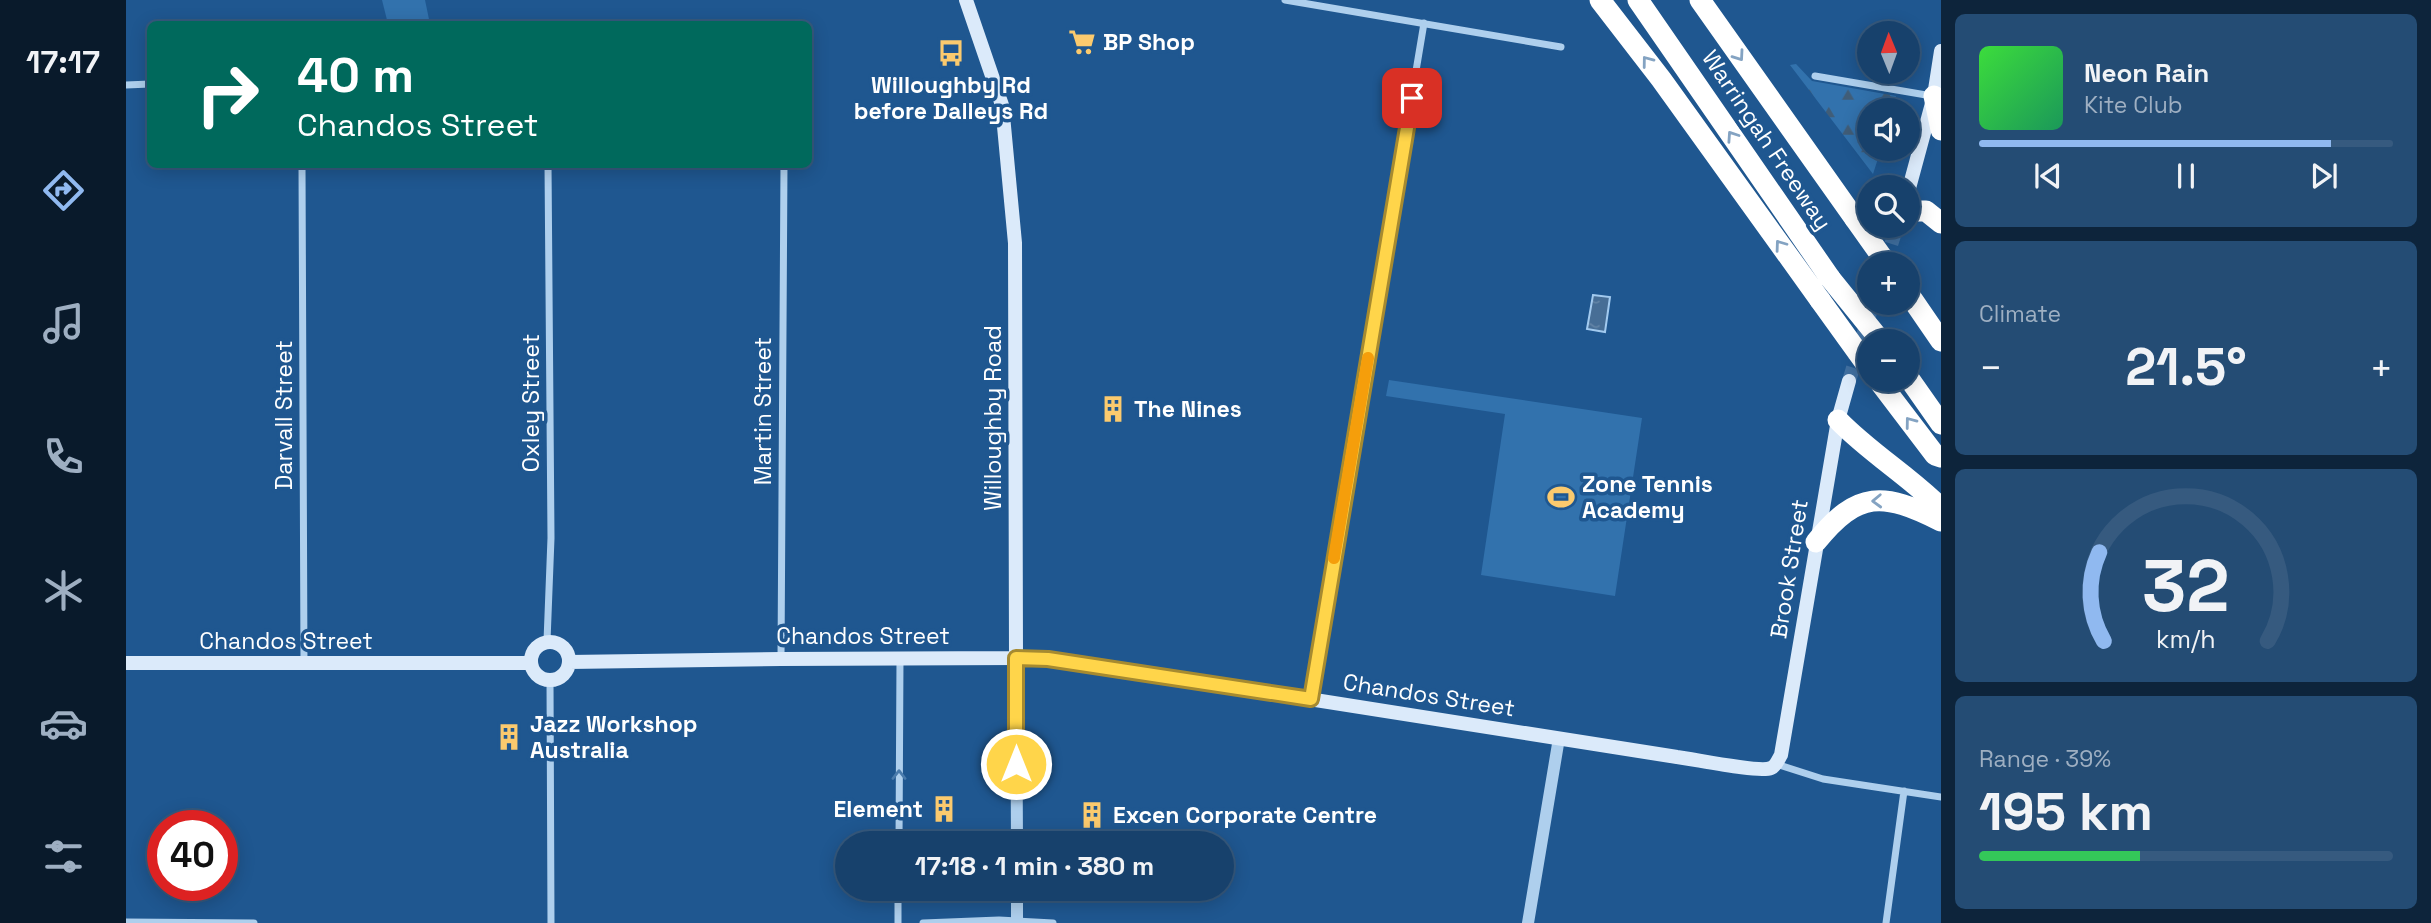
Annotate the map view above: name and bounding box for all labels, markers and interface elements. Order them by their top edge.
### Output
north arrow [1857,21,1920,84]
map controls [1857,21,1920,392]
supermarket icon: BP Shop [1067,27,1097,57]
place label: BP Shop [1103,27,1195,57]
bus stop icon: Willoughby Rd before Dalleys Rd [936,38,966,68]
text: 17:17 [26,42,100,82]
text: 40 m [297,44,414,106]
street label: Warringah Freeway [1696,44,1838,236]
one-way arrow [1731,48,1744,61]
icon: right [182,49,273,140]
one-way arrow [1642,56,1655,68]
text: Neon Rain [2084,56,2209,90]
pin [1382,68,1442,128]
place label: Willoughby Rd before Dalleys Rd [854,70,1048,126]
icon: arrive [1393,79,1431,117]
text: Kite Club [2084,90,2183,120]
button: sound [1857,98,1920,161]
text: Chandos Street [297,105,538,145]
one-way arrow [1728,131,1740,144]
icon: previous [2029,157,2067,195]
icon: pause [2167,157,2205,195]
icon: next [2305,157,2343,195]
icon: directions [39,166,88,215]
button: search [1857,175,1920,238]
one-way arrow [1776,240,1788,253]
button: + [1857,252,1920,315]
icon: music [39,299,88,348]
text: Climate [1979,299,2061,329]
street label: Willoughby Road [978,325,1008,511]
button: − [1857,329,1920,392]
street label: Oxley Street [516,334,546,472]
text: 21.5° [2125,334,2247,400]
street label: Martin Street [748,337,778,485]
street label: Darvall Street [269,340,299,490]
text: − [1979,344,2003,392]
text: + [2369,344,2393,392]
building icon: The Nines [1098,394,1128,424]
place label: The Nines [1134,394,1242,424]
one-way arrow [1905,417,1918,429]
icon: phone [39,432,88,481]
place label: Zone Tennis Academy [1582,469,1713,525]
sports icon: Zone Tennis Academy [1546,482,1576,512]
one-way arrow [1871,494,1882,509]
street label: Brook Street [1763,497,1815,641]
text: 32 [2142,540,2230,633]
icon: climate [39,566,88,615]
street label: Chandos Street [776,621,950,651]
text: km/h [2156,623,2216,655]
street label: Chandos Street [199,626,373,656]
street label: Chandos Street [1341,667,1517,723]
icon: car [39,699,88,748]
place label: Jazz Workshop Australia [530,709,697,765]
building icon: Jazz Workshop Australia [494,722,524,752]
position arrow [979,727,1053,801]
text: Range · 39% [1979,744,2111,774]
one-way arrow [891,770,907,780]
text: 195 km [1979,779,2153,845]
place label: Element [834,794,923,824]
building icon: Element [929,794,959,824]
building icon: Excen Corporate Centre [1077,800,1107,830]
place label: Excen Corporate Centre [1113,800,1377,830]
speed limit sign: 40 [147,810,238,901]
icon: filters [39,832,88,881]
text: 17:18 · 1 min · 380 m [915,849,1154,883]

